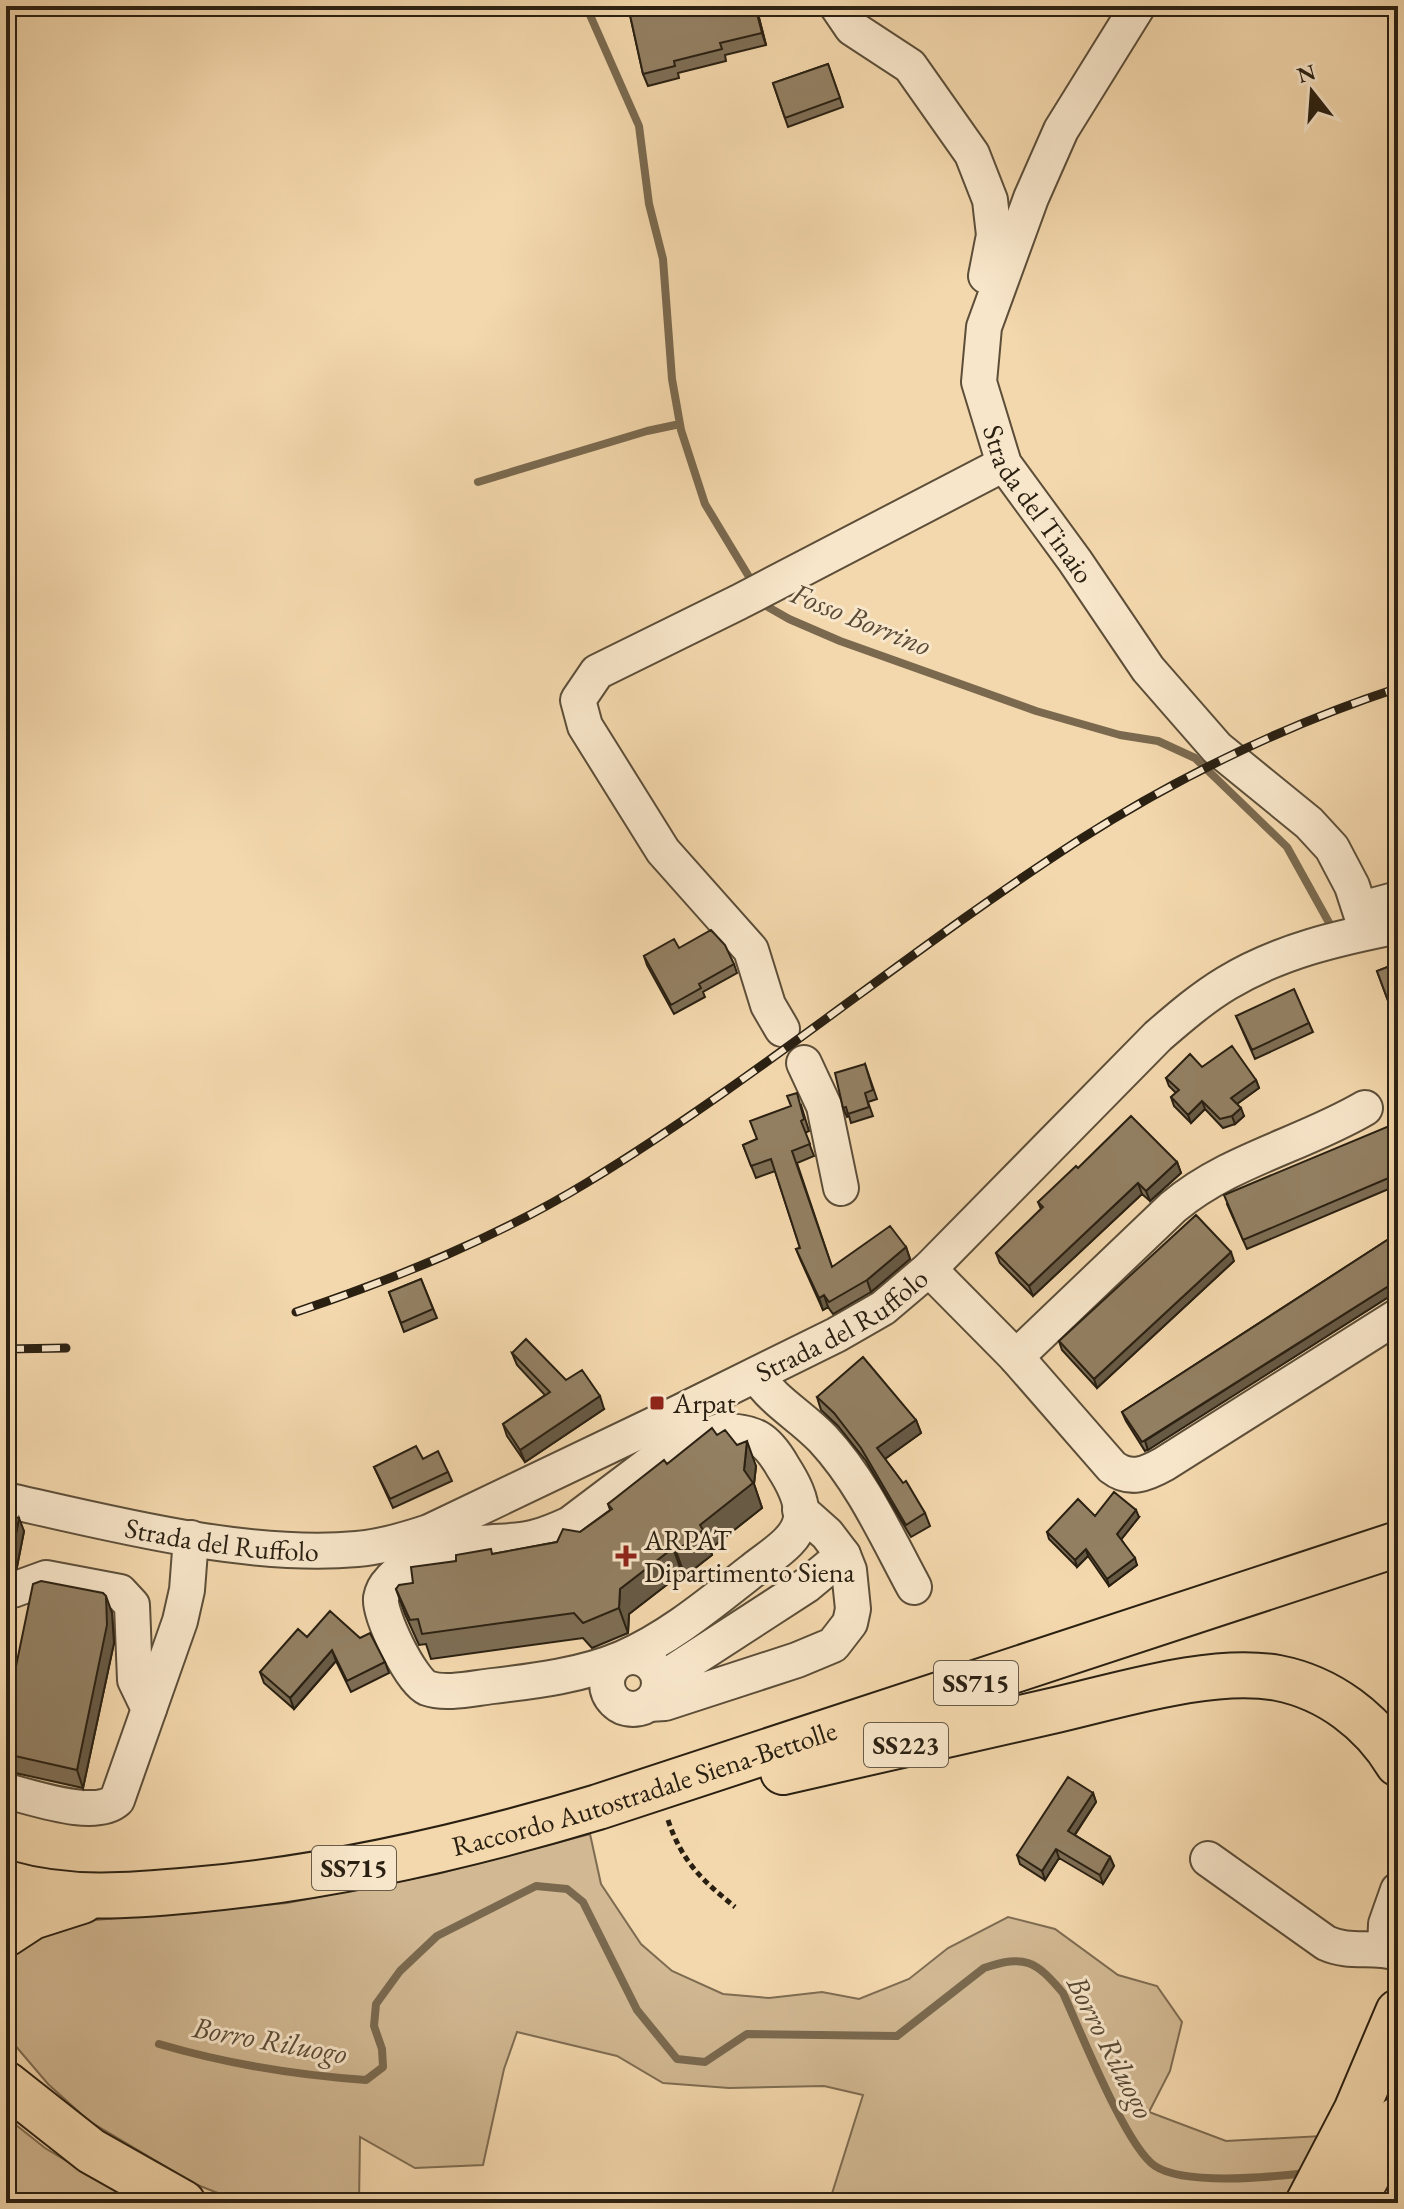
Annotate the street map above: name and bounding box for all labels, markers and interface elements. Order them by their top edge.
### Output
north arrow [1272,52,1352,132]
text: N [1294,57,1319,90]
street label: Strada del Tinaio [975,420,1103,590]
water label: Fosso Borrino [784,573,937,665]
street label: Strada del Ruffolo [749,1260,935,1390]
place label: Arpat [672,1385,736,1421]
marker: Arpat [648,1394,666,1412]
street label: Strada del Ruffolo [122,1509,319,1569]
place label: ARPAT Dipartimento Siena [643,1522,855,1590]
marker: ARPAT Dipartimento Siena [615,1545,637,1567]
road number: SS715 [934,1661,1018,1705]
street label: Raccordo Autostradale Siena-Bettolle [448,1712,841,1864]
road number: SS223 [864,1723,948,1767]
road number: SS715 [312,1846,396,1890]
water label: Borro Riluogo [1058,1968,1164,2125]
water label: Borro Riluogo [189,2007,350,2073]

